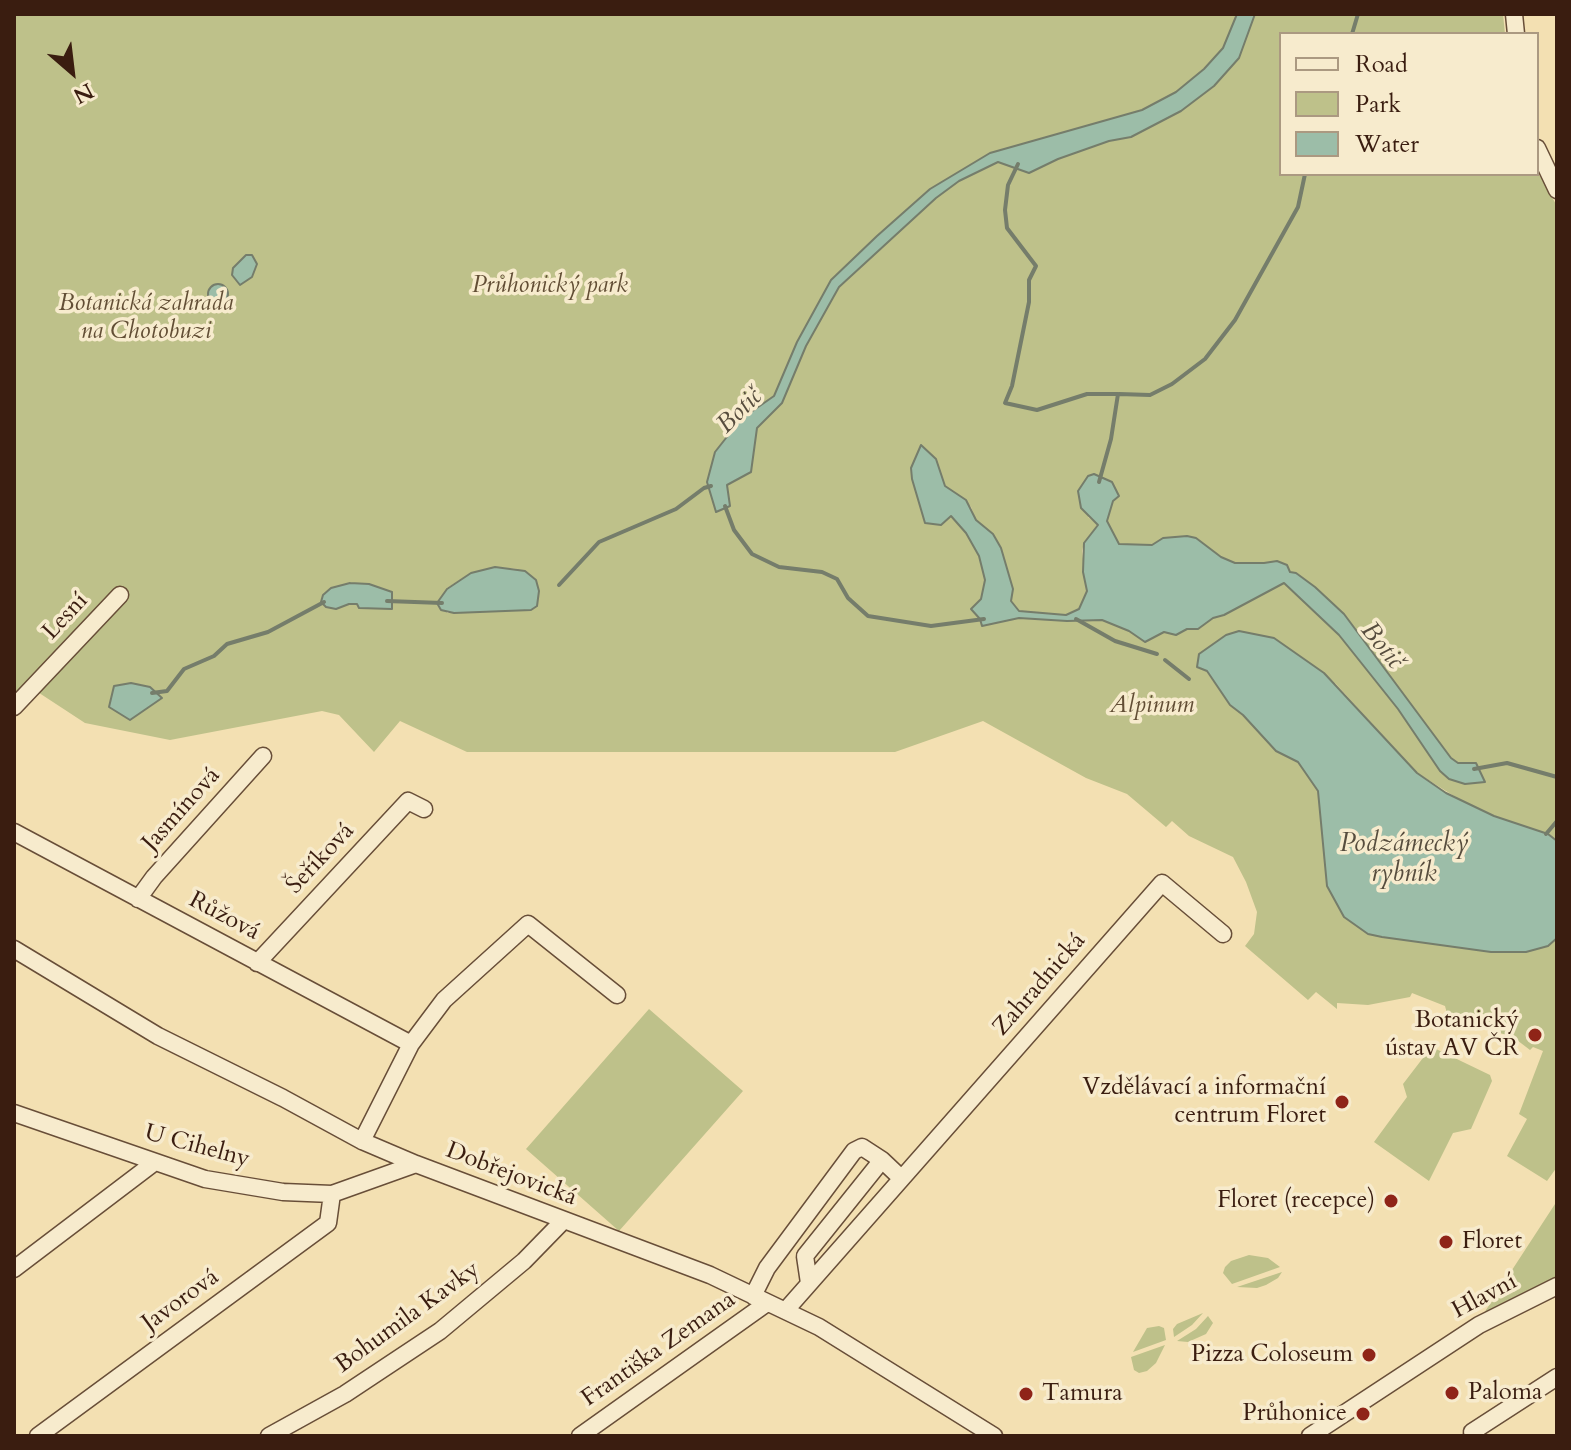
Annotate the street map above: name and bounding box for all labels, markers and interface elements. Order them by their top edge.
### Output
north arrow [32,32,112,112]
legend [1279,32,1539,176]
text: Road [1355,48,1408,81]
text: N [68,75,99,111]
text: Park [1355,88,1401,121]
text: Water [1355,128,1419,161]
park label: Průhonický park [472,272,628,300]
park label: Botanická zahrada na Chotobuzi [59,290,233,346]
water label: Botič [711,383,769,441]
street label: Lesní [37,587,95,647]
water label: Botič [1353,616,1409,676]
park label: Alpinum [1110,692,1194,720]
street label: Jasmínová [137,762,227,858]
street label: Šeříková [281,817,361,901]
water label: Podzámecký rybník [1340,829,1468,890]
street label: Růžová [184,886,264,948]
street label: Zahradnická [987,928,1093,1042]
place label: Botanický ústav AV ČR [1385,1007,1519,1063]
marker: Botanický ústav AV ČR [1526,1026,1544,1044]
place label: Vzdělávací a informační centrum Floret [1083,1074,1326,1130]
marker: Vzdělávací a informační centrum Floret [1333,1093,1351,1111]
street label: U Cihelny [141,1119,253,1175]
street label: Dobřejovická [442,1137,580,1213]
place label: Floret (recepce) [1217,1187,1375,1215]
marker: Floret (recepce) [1382,1192,1400,1210]
place label: Floret [1462,1228,1522,1256]
marker: Floret [1437,1233,1455,1251]
street label: Bohumila Kavky [330,1256,486,1380]
street label: Javorová [137,1264,225,1338]
street label: Hlavní [1448,1268,1522,1326]
street label: Františka Zemana [577,1286,741,1414]
place label: Pizza Coloseum [1191,1341,1353,1369]
marker: Pizza Coloseum [1360,1346,1378,1364]
place label: Paloma [1468,1379,1542,1407]
place label: Tamura [1042,1380,1123,1408]
marker: Paloma [1443,1384,1461,1402]
marker: Tamura [1017,1385,1035,1403]
place label: Průhonice [1243,1400,1347,1428]
marker: Průhonice [1354,1405,1372,1423]

